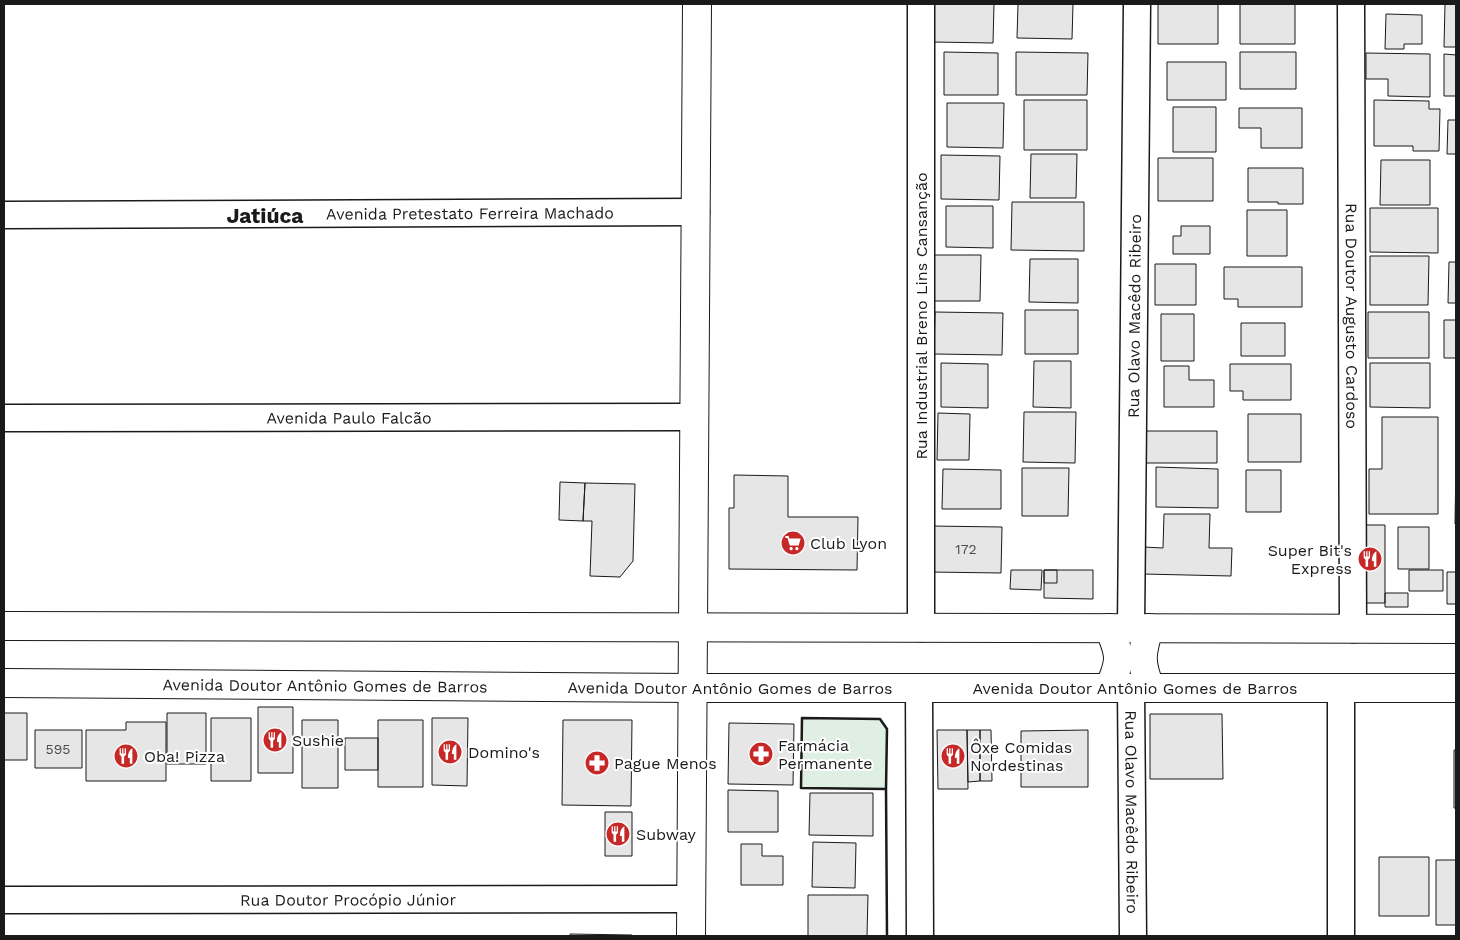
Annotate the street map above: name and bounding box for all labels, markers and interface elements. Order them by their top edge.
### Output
street label: Rua Industrial Breno Lins Cansanção [912,172,931,460]
district label: Jatiúca [227,203,304,228]
street label: Avenida Pretestato Ferreira Machado [326,203,614,223]
street label: Rua Doutor Augusto Cardoso [1342,203,1362,429]
street label: Rua Olavo Macêdo Ribeiro [1124,214,1144,418]
street label: Avenida Paulo Falcão [266,408,432,427]
supermarket icon: Club Lyon [780,530,806,556]
place label: Club Lyon [810,534,887,553]
house number: 172 [955,541,977,557]
place label: Super Bit's Express [1268,541,1352,578]
restaurant icon: Super Bit's Express [1357,546,1383,572]
street label: Avenida Doutor Antônio Gomes de Barros [162,675,488,696]
street label: Avenida Doutor Antônio Gomes de Barros [567,678,892,698]
street label: Avenida Doutor Antônio Gomes de Barros [972,679,1297,698]
street label: Rua Olavo Macêdo Ribeiro [1122,710,1142,914]
restaurant icon: Sushie [262,727,288,753]
place label: Sushie [292,731,344,750]
place label: Farmácia Permanente [778,736,873,773]
place label: Ôxe Comidas Nordestinas [970,738,1072,775]
restaurant icon: Domino's [437,739,463,765]
house number: 595 [46,741,70,757]
pharmacy icon: Farmácia Permanente [748,741,774,767]
restaurant icon: Oba! Pizza [113,743,139,769]
place label: Domino's [468,743,540,762]
restaurant icon: Ôxe Comidas Nordestinas [940,743,966,769]
place label: Oba! Pizza [144,747,225,766]
pharmacy icon: Pague Menos [584,750,610,776]
place label: Pague Menos [614,754,717,773]
restaurant icon: Subway [605,821,631,847]
place label: Subway [636,825,697,844]
street label: Rua Doutor Procópio Júnior [240,890,456,909]

